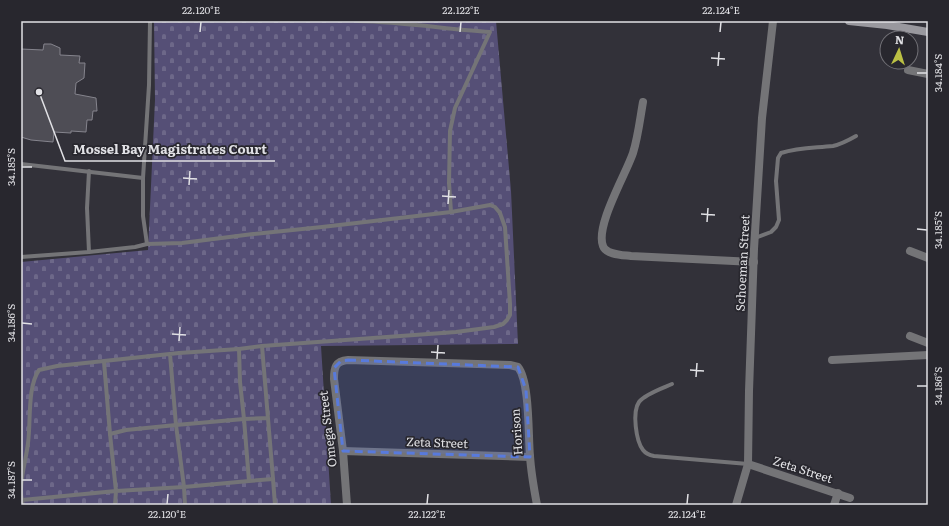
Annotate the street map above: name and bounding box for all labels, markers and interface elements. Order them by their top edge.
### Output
text: 22.120°E [182,2,220,17]
text: 22.122°E [442,2,480,17]
text: 22.124°E [702,2,740,17]
north arrow [879,30,919,70]
text: N [895,31,905,47]
text: 34.184°S [930,54,945,92]
callout: Mossel Bay Magistrates Court [65,136,275,161]
text: Mossel Bay Magistrates Court [73,139,267,158]
text: 34.185°S [3,148,18,186]
text: 34.185°S [930,211,945,249]
street label: Schoeman Street [730,214,754,312]
text: 34.186°S [3,304,18,342]
text: 34.186°S [930,367,945,405]
street label: Omega Street [313,390,341,468]
street label: Horison [505,408,527,456]
street label: Zeta Street [406,432,468,452]
street label: Zeta Street [771,451,835,487]
text: 34.187°S [3,461,18,499]
text: 22.120°E [148,506,186,521]
text: 22.122°E [408,506,446,521]
text: 22.124°E [668,506,706,521]

